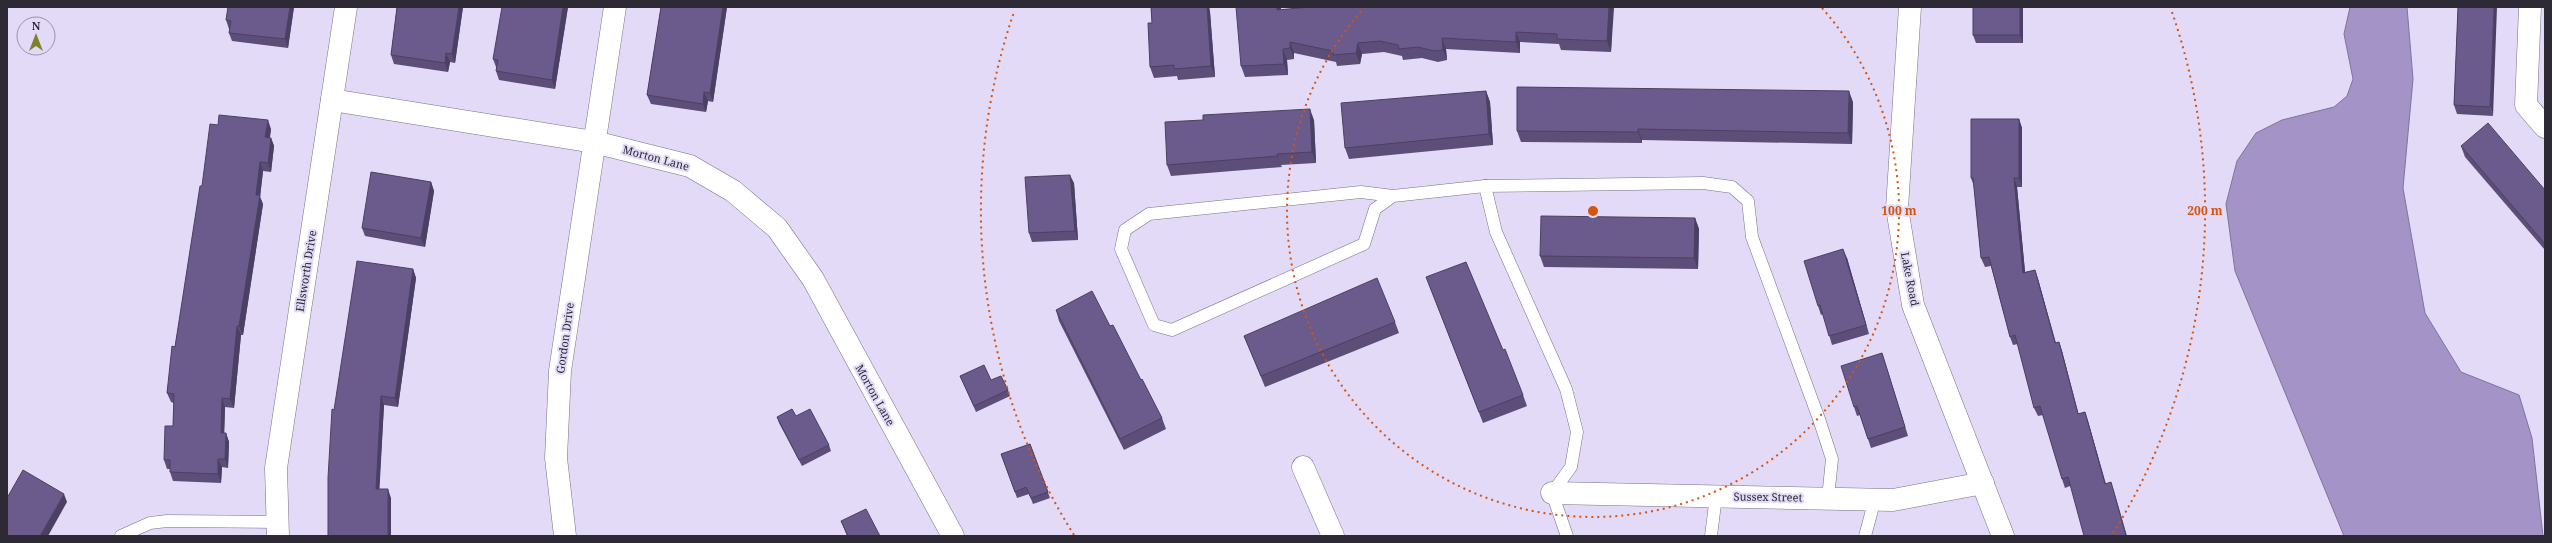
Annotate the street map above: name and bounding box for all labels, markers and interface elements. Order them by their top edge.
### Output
north arrow [16,16,56,56]
text: N [32,18,41,33]
street label: Morton Lane [621,141,691,174]
text: 100 m [1881,202,1917,219]
text: 200 m [2187,202,2223,219]
centre of rings [1586,204,1600,218]
street label: Ellsworth Drive [292,229,319,313]
street label: Lake Road [1898,251,1923,307]
street label: Gordon Drive [552,301,577,374]
street label: Morton Lane [852,361,899,428]
street label: Sussex Street [1734,488,1803,505]

